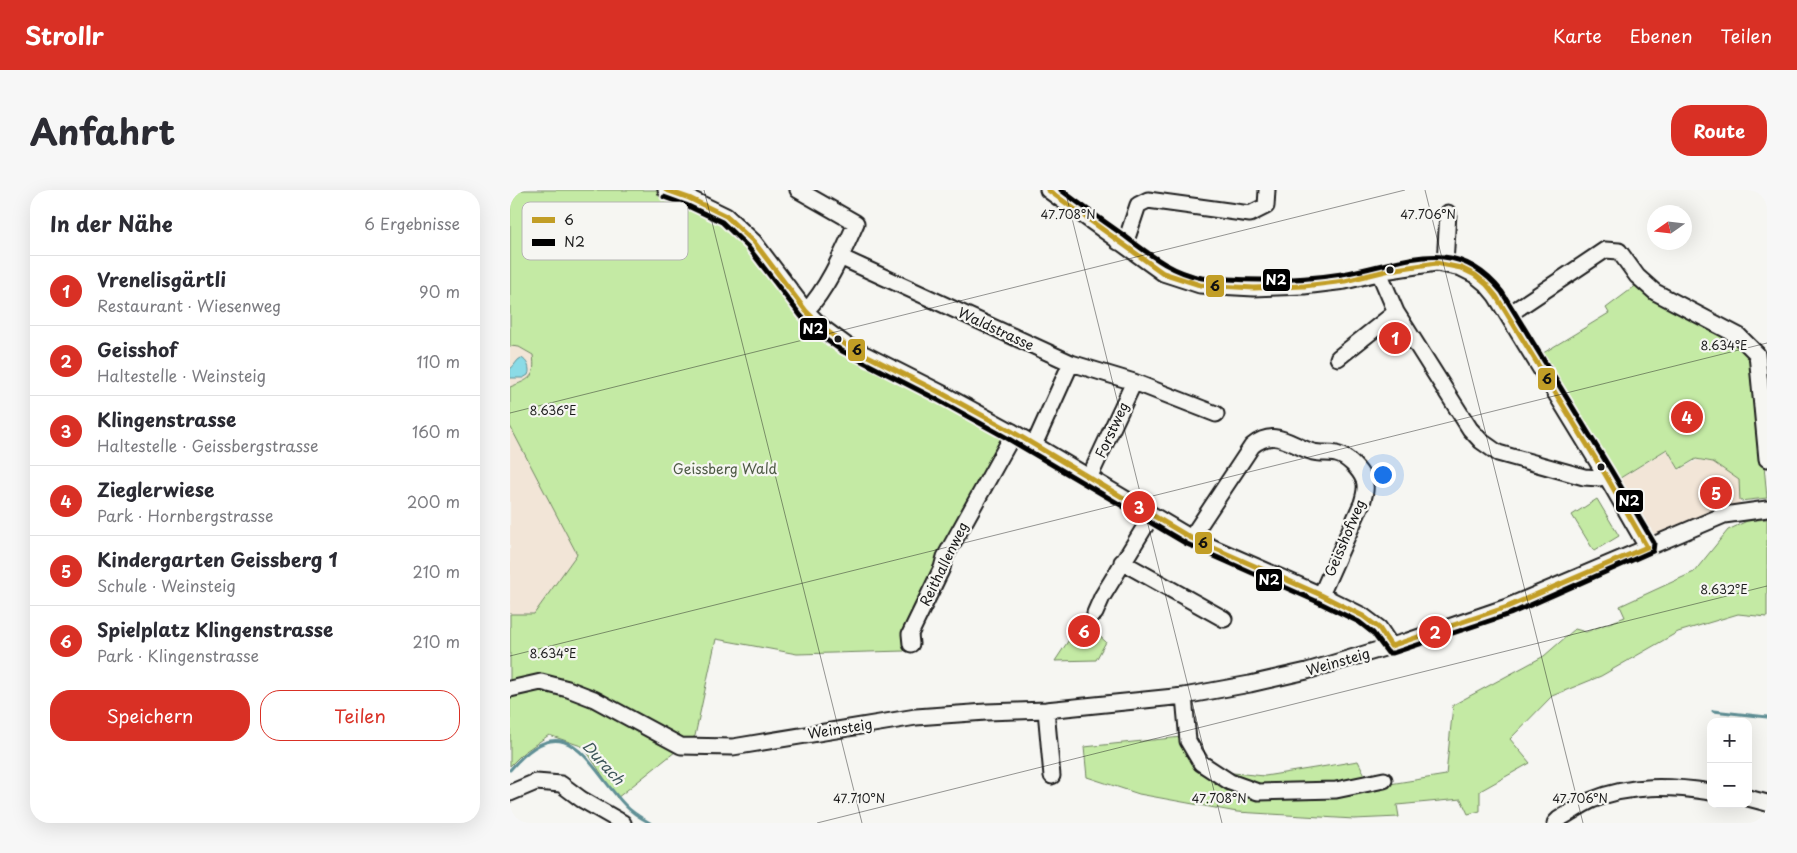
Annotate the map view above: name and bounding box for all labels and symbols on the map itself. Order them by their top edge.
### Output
legend [522,202,688,260]
text: 47.708°N [1040,205,1096,223]
text: 47.706°N [1400,205,1456,223]
north arrow [1647,205,1692,250]
text: 6 [564,209,574,230]
text: N2 [564,231,585,252]
unlabelled marker [1385,265,1395,275]
line badge: N2 [1262,268,1291,292]
text: N2 [1266,269,1287,290]
line badge: 6 [1205,274,1225,298]
text: 6 [1210,275,1220,296]
street label: Waldstrasse [955,302,1038,355]
line badge: N2 [799,317,828,341]
text: N2 [803,318,824,339]
pin: 1 [1379,319,1411,357]
unlabelled marker [833,334,843,344]
text: 8.634°E [1700,336,1748,354]
line badge: 6 [847,338,866,362]
text: 6 [852,339,862,360]
line badge: 6 [1537,367,1556,391]
text: 6 [1542,368,1552,389]
street label: Forstweg [1089,398,1134,461]
pin: 4 [1671,398,1703,436]
text: 8.636°E [530,401,576,419]
park label: Geissberg Wald [673,458,778,479]
your location [1370,462,1396,488]
unlabelled marker [1596,462,1606,472]
pin: 5 [1700,474,1732,512]
pin: 3 [1123,488,1155,526]
line badge: N2 [1615,489,1644,513]
text: N2 [1619,490,1640,511]
street label: Geisshofweg [1319,496,1370,580]
street label: Reithallenweg [914,518,973,610]
line badge: 6 [1194,531,1213,555]
text: 6 [1198,532,1208,553]
line badge: N2 [1255,568,1283,592]
text: N2 [1259,569,1280,590]
text: 8.632°E [1700,580,1748,598]
pin: 6 [1068,612,1100,650]
pin: 2 [1419,613,1451,651]
street label: Weinsteig [1304,642,1372,681]
text: 8.634°E [529,644,577,662]
street label: Weinsteig [806,713,874,744]
water label: Durach [578,735,631,790]
text: 47.710°N [833,789,885,807]
text: 47.708°N [1191,789,1247,807]
text: 47.706°N [1552,789,1608,807]

